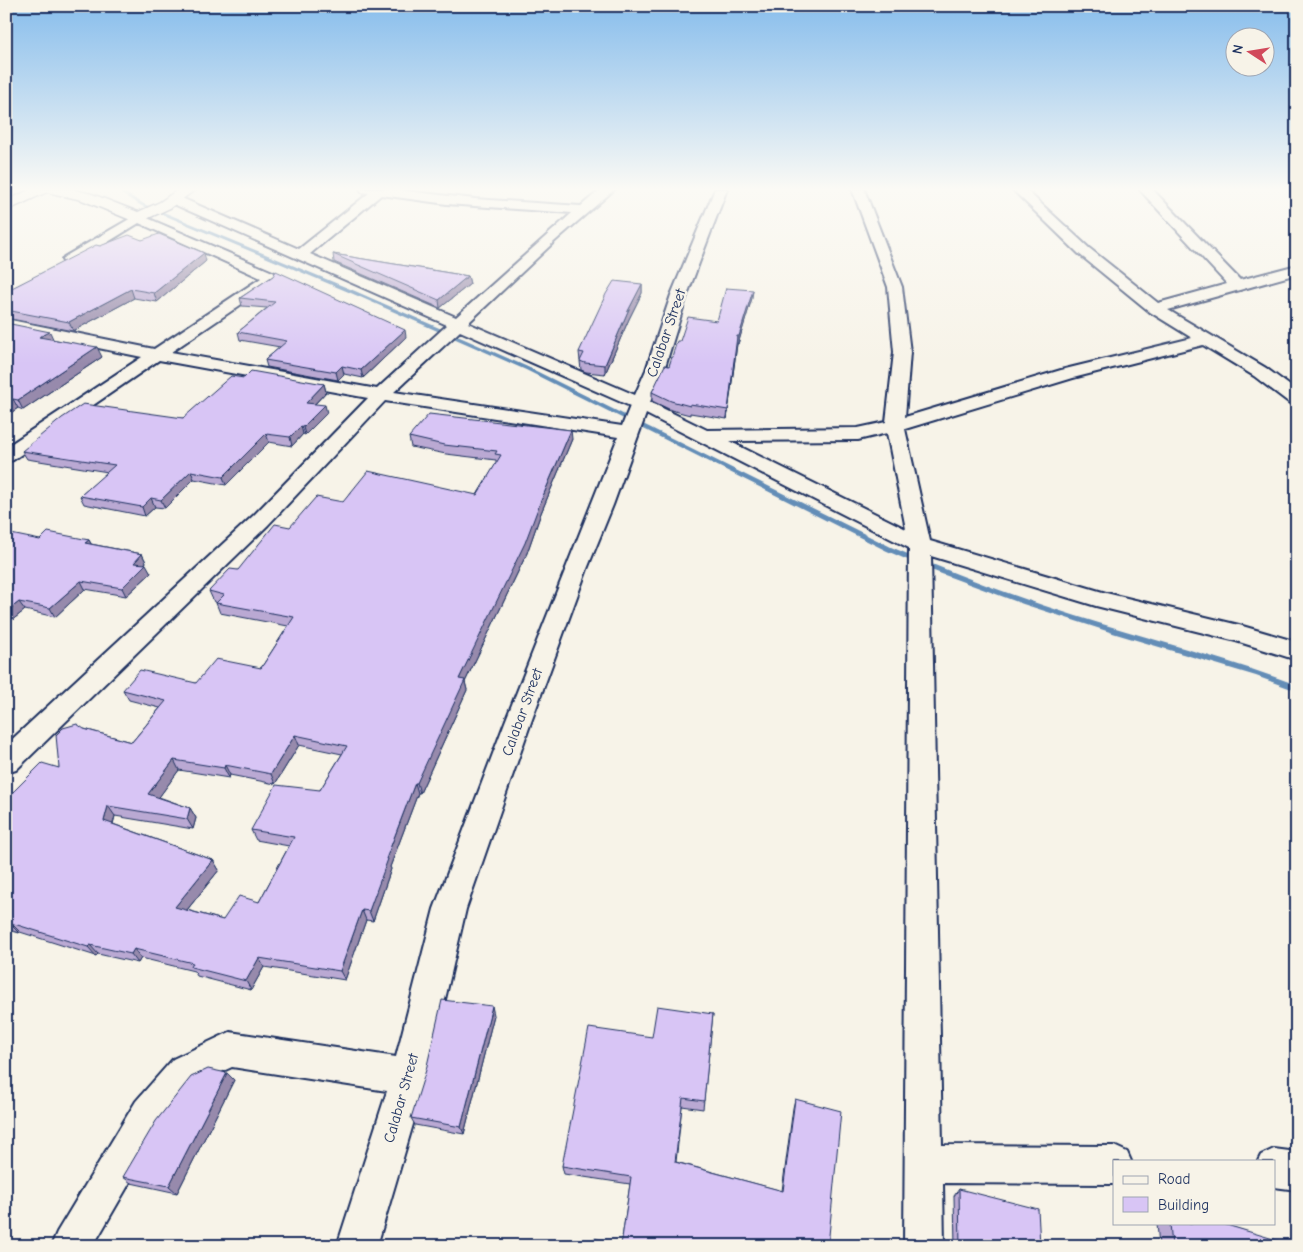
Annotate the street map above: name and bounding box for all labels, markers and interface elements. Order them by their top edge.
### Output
north arrow [1226,28,1276,78]
text: N [1229,43,1247,56]
street label: Calabar Street [642,286,690,380]
street label: Calabar Street [498,665,546,758]
street label: Calabar Street [380,1050,423,1145]
legend [1113,1160,1276,1224]
text: Road [1158,1170,1190,1188]
text: Building [1158,1196,1209,1214]

